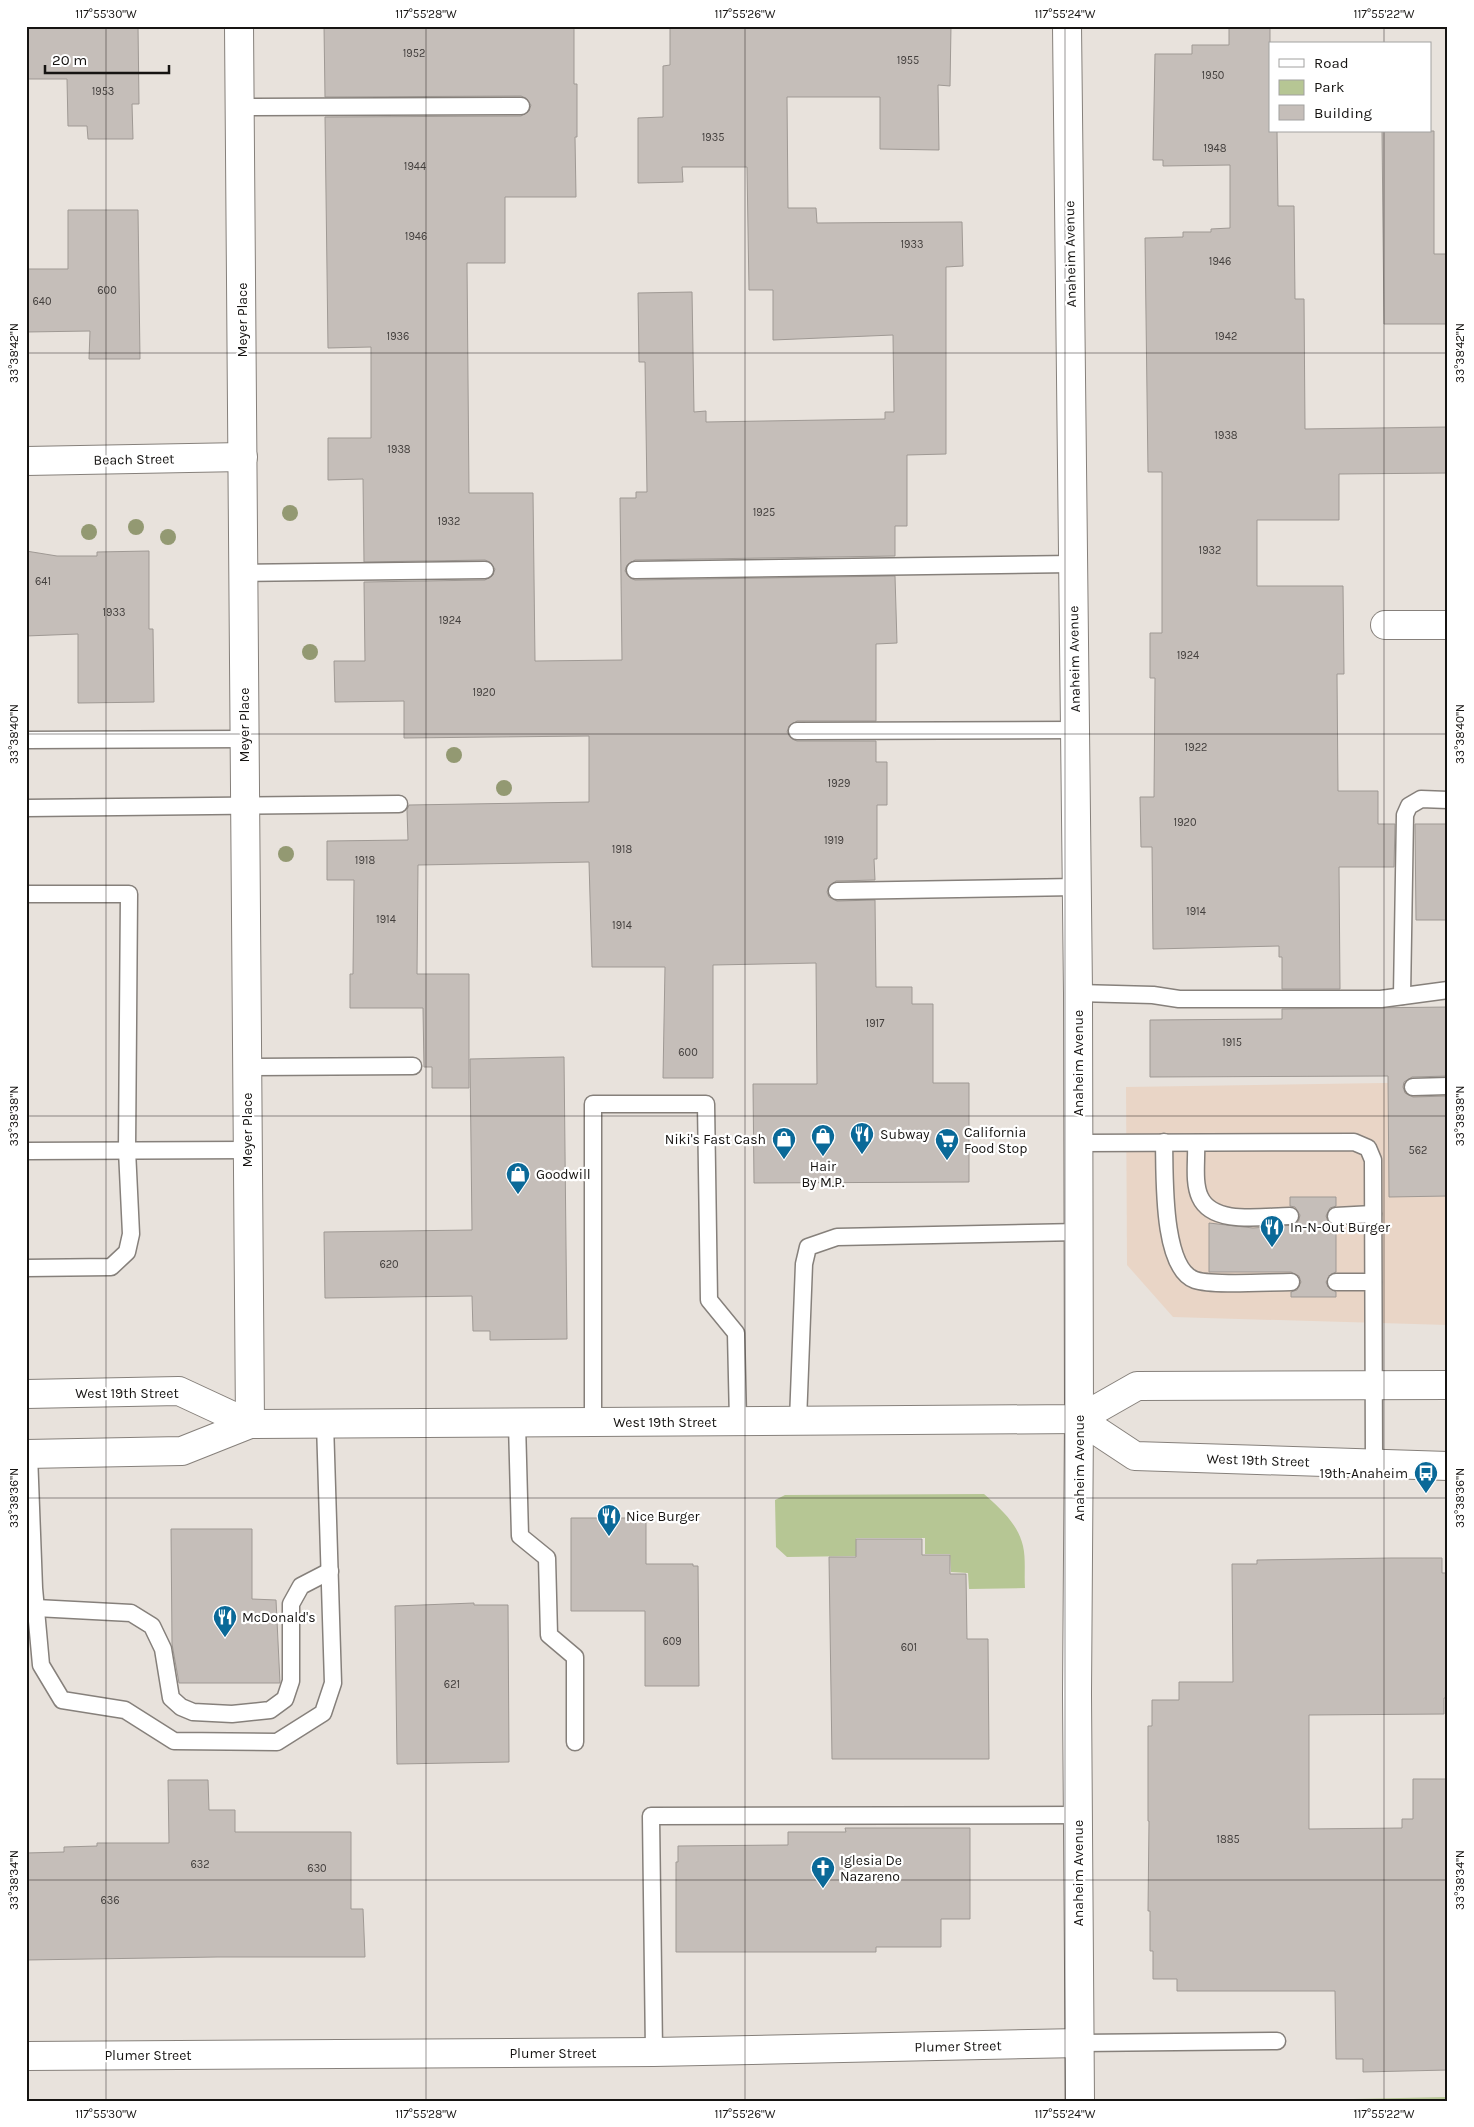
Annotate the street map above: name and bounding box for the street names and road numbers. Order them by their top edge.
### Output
street label: Anaheim Avenue [1061,201,1080,307]
street label: Meyer Place [234,283,251,357]
street label: Beach Street [93,450,175,469]
street label: Anaheim Avenue [1065,606,1084,712]
street label: Meyer Place [236,688,253,762]
street label: Anaheim Avenue [1070,1010,1087,1116]
street label: Meyer Place [239,1093,256,1167]
street label: West 19th Street [75,1385,179,1402]
street label: West 19th Street [613,1414,717,1431]
street label: Anaheim Avenue [1071,1415,1088,1521]
street label: West 19th Street [1206,1450,1310,1471]
street label: Anaheim Avenue [1070,1820,1087,1926]
street label: Plumer Street [914,2037,1002,2056]
street label: Plumer Street [509,2045,597,2062]
street label: Plumer Street [104,2047,192,2064]

